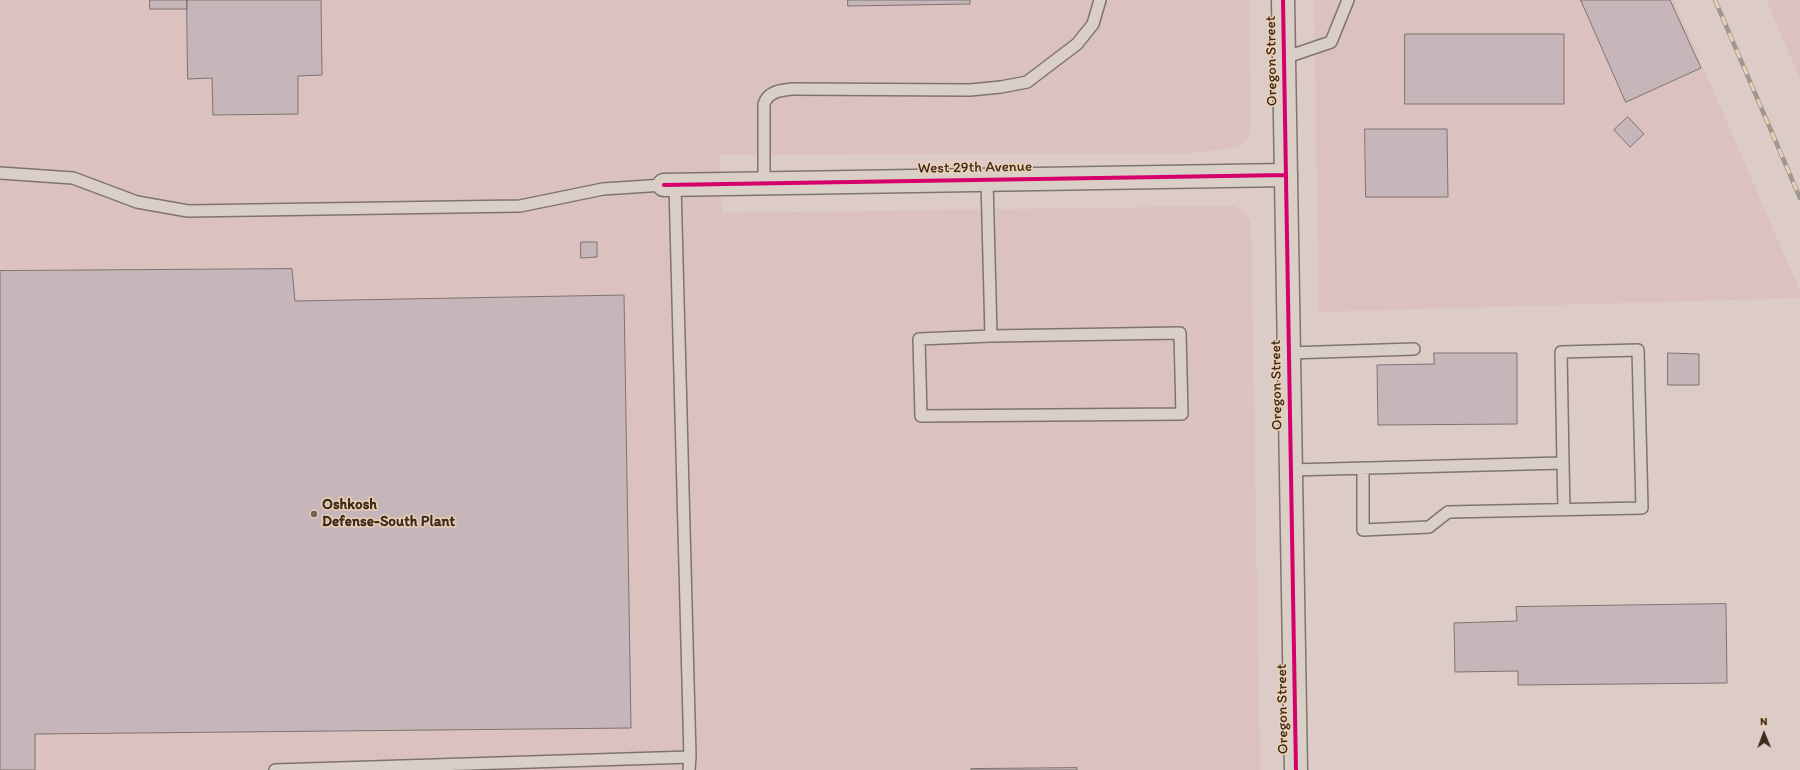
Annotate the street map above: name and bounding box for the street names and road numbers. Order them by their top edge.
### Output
street label: Oregon Street [1262,15,1282,107]
street label: West 29th Avenue [918,158,1032,178]
street label: Oregon Street [1267,339,1287,431]
street label: Oregon Street [1273,663,1293,755]

